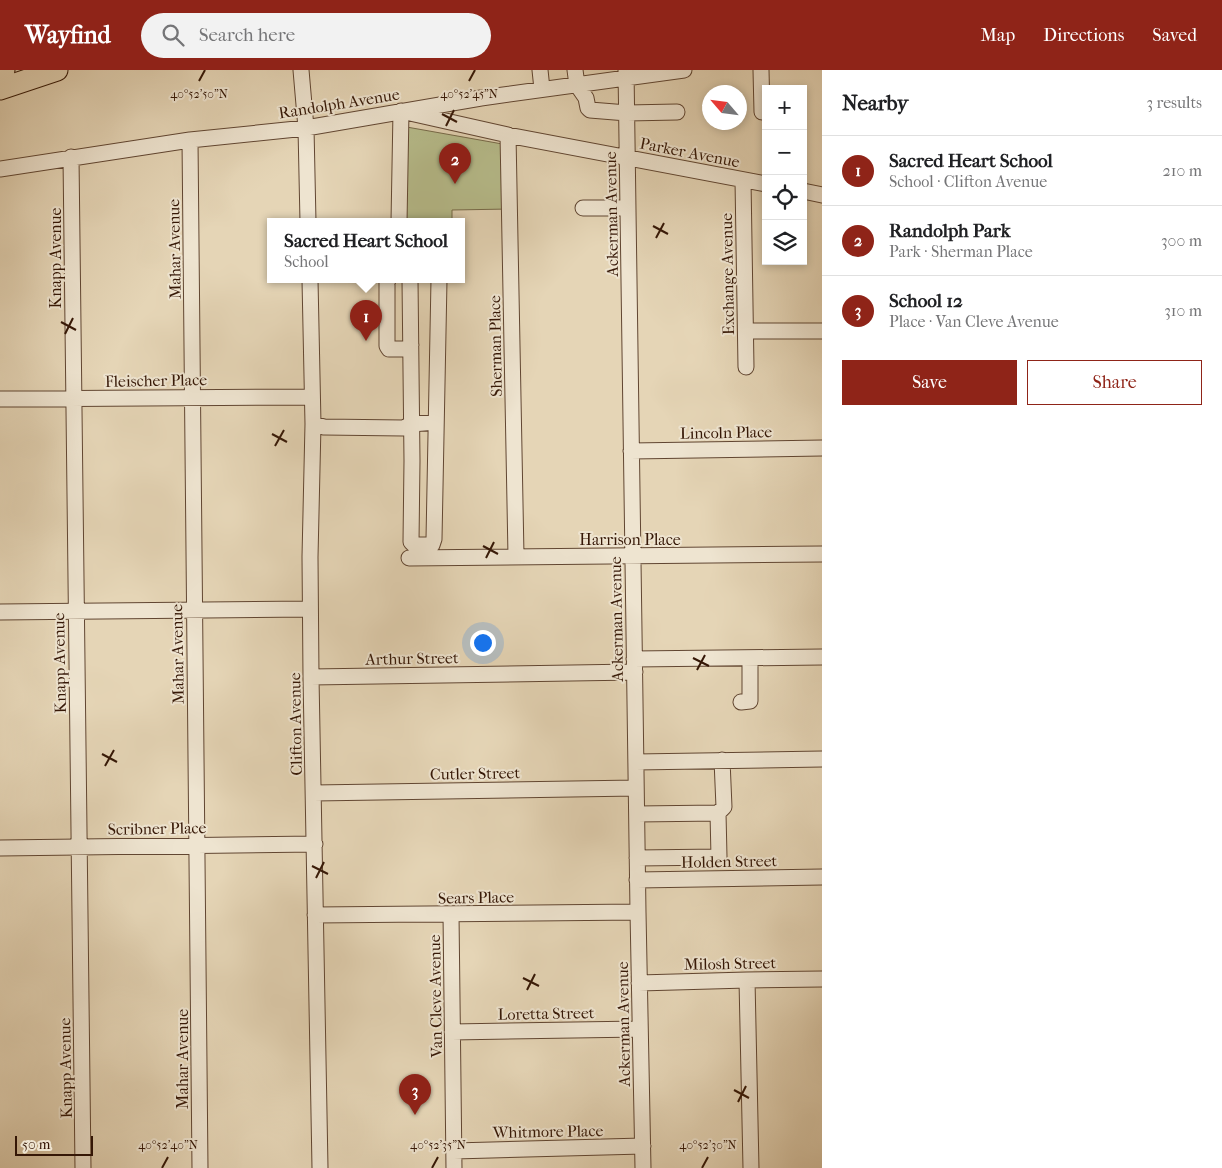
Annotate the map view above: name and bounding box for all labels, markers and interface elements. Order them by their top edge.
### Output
search box [141,13,491,58]
text: Wayfind [25,21,111,49]
icon: search [159,21,187,49]
text: Search here [199,24,295,46]
text: Map [981,25,1015,46]
text: Directions [1043,25,1124,46]
text: Saved [1152,25,1197,46]
street label: Randolph Avenue [277,85,401,122]
north arrow [702,85,747,130]
map controls [762,85,807,265]
button: + [762,85,807,130]
text: 40°52'50"N [170,87,228,101]
text: 40°52'45"N [440,87,498,101]
text: Nearby [842,91,908,115]
text: 3 results [1146,93,1202,112]
button: − [762,130,807,175]
street label: Parker Avenue [638,133,742,172]
pin: 2 [439,143,471,184]
text: Sacred Heart School [889,150,1053,172]
street label: Ackerman Avenue [601,151,622,278]
text: 1 [855,161,861,180]
text: 210 m [1163,161,1202,180]
text: School · Clifton Avenue [889,172,1047,191]
button: locate [762,175,807,220]
street label: Mahar Avenue [164,199,185,299]
street label: Knapp Avenue [46,208,65,308]
street label: Exchange Avenue [717,213,738,335]
popup [267,218,465,283]
button: layers [762,220,807,265]
text: Randolph Park [889,220,1011,242]
text: Sacred Heart School [284,230,448,252]
text: 2 [854,231,862,250]
text: 300 m [1161,231,1202,250]
text: Park · Sherman Place [889,242,1033,261]
text: School [284,252,329,271]
text: School 12 [889,290,963,312]
street label: Sherman Place [485,295,506,397]
pin: 1 [350,300,382,341]
text: 3 [855,301,861,320]
text: 310 m [1164,301,1202,320]
text: Place · Van Cleve Avenue [889,312,1059,331]
button: Save [842,360,1017,405]
button: Share [1027,360,1202,405]
street label: Fleischer Place [105,370,207,391]
street label: Lincoln Place [680,422,772,443]
street label: Harrison Place [579,530,681,549]
street label: Ackerman Avenue [606,556,627,683]
street label: Mahar Avenue [167,604,188,704]
street label: Knapp Avenue [49,612,70,714]
your location [470,630,496,656]
street label: Arthur Street [364,648,459,669]
street label: Clifton Avenue [285,672,306,776]
street label: Cutler Street [430,763,521,784]
street label: Scribner Place [107,818,207,839]
street label: Holden Street [681,851,778,872]
street label: Sears Place [438,887,514,908]
street label: Van Cleve Avenue [425,934,446,1059]
street label: Milosh Street [684,953,777,974]
street label: Ackerman Avenue [613,961,634,1088]
street label: Loretta Street [497,1003,595,1024]
street label: Mahar Avenue [173,1009,192,1109]
street label: Knapp Avenue [55,1017,76,1119]
pin: 3 [399,1074,431,1115]
street label: Whitmore Place [491,1121,604,1142]
scale bar [15,1133,92,1156]
text: 50 m [22,1136,50,1153]
text: 40°52'40"N [138,1138,198,1152]
text: 40°52'35"N [410,1138,466,1152]
text: 40°52'30"N [679,1138,737,1152]

